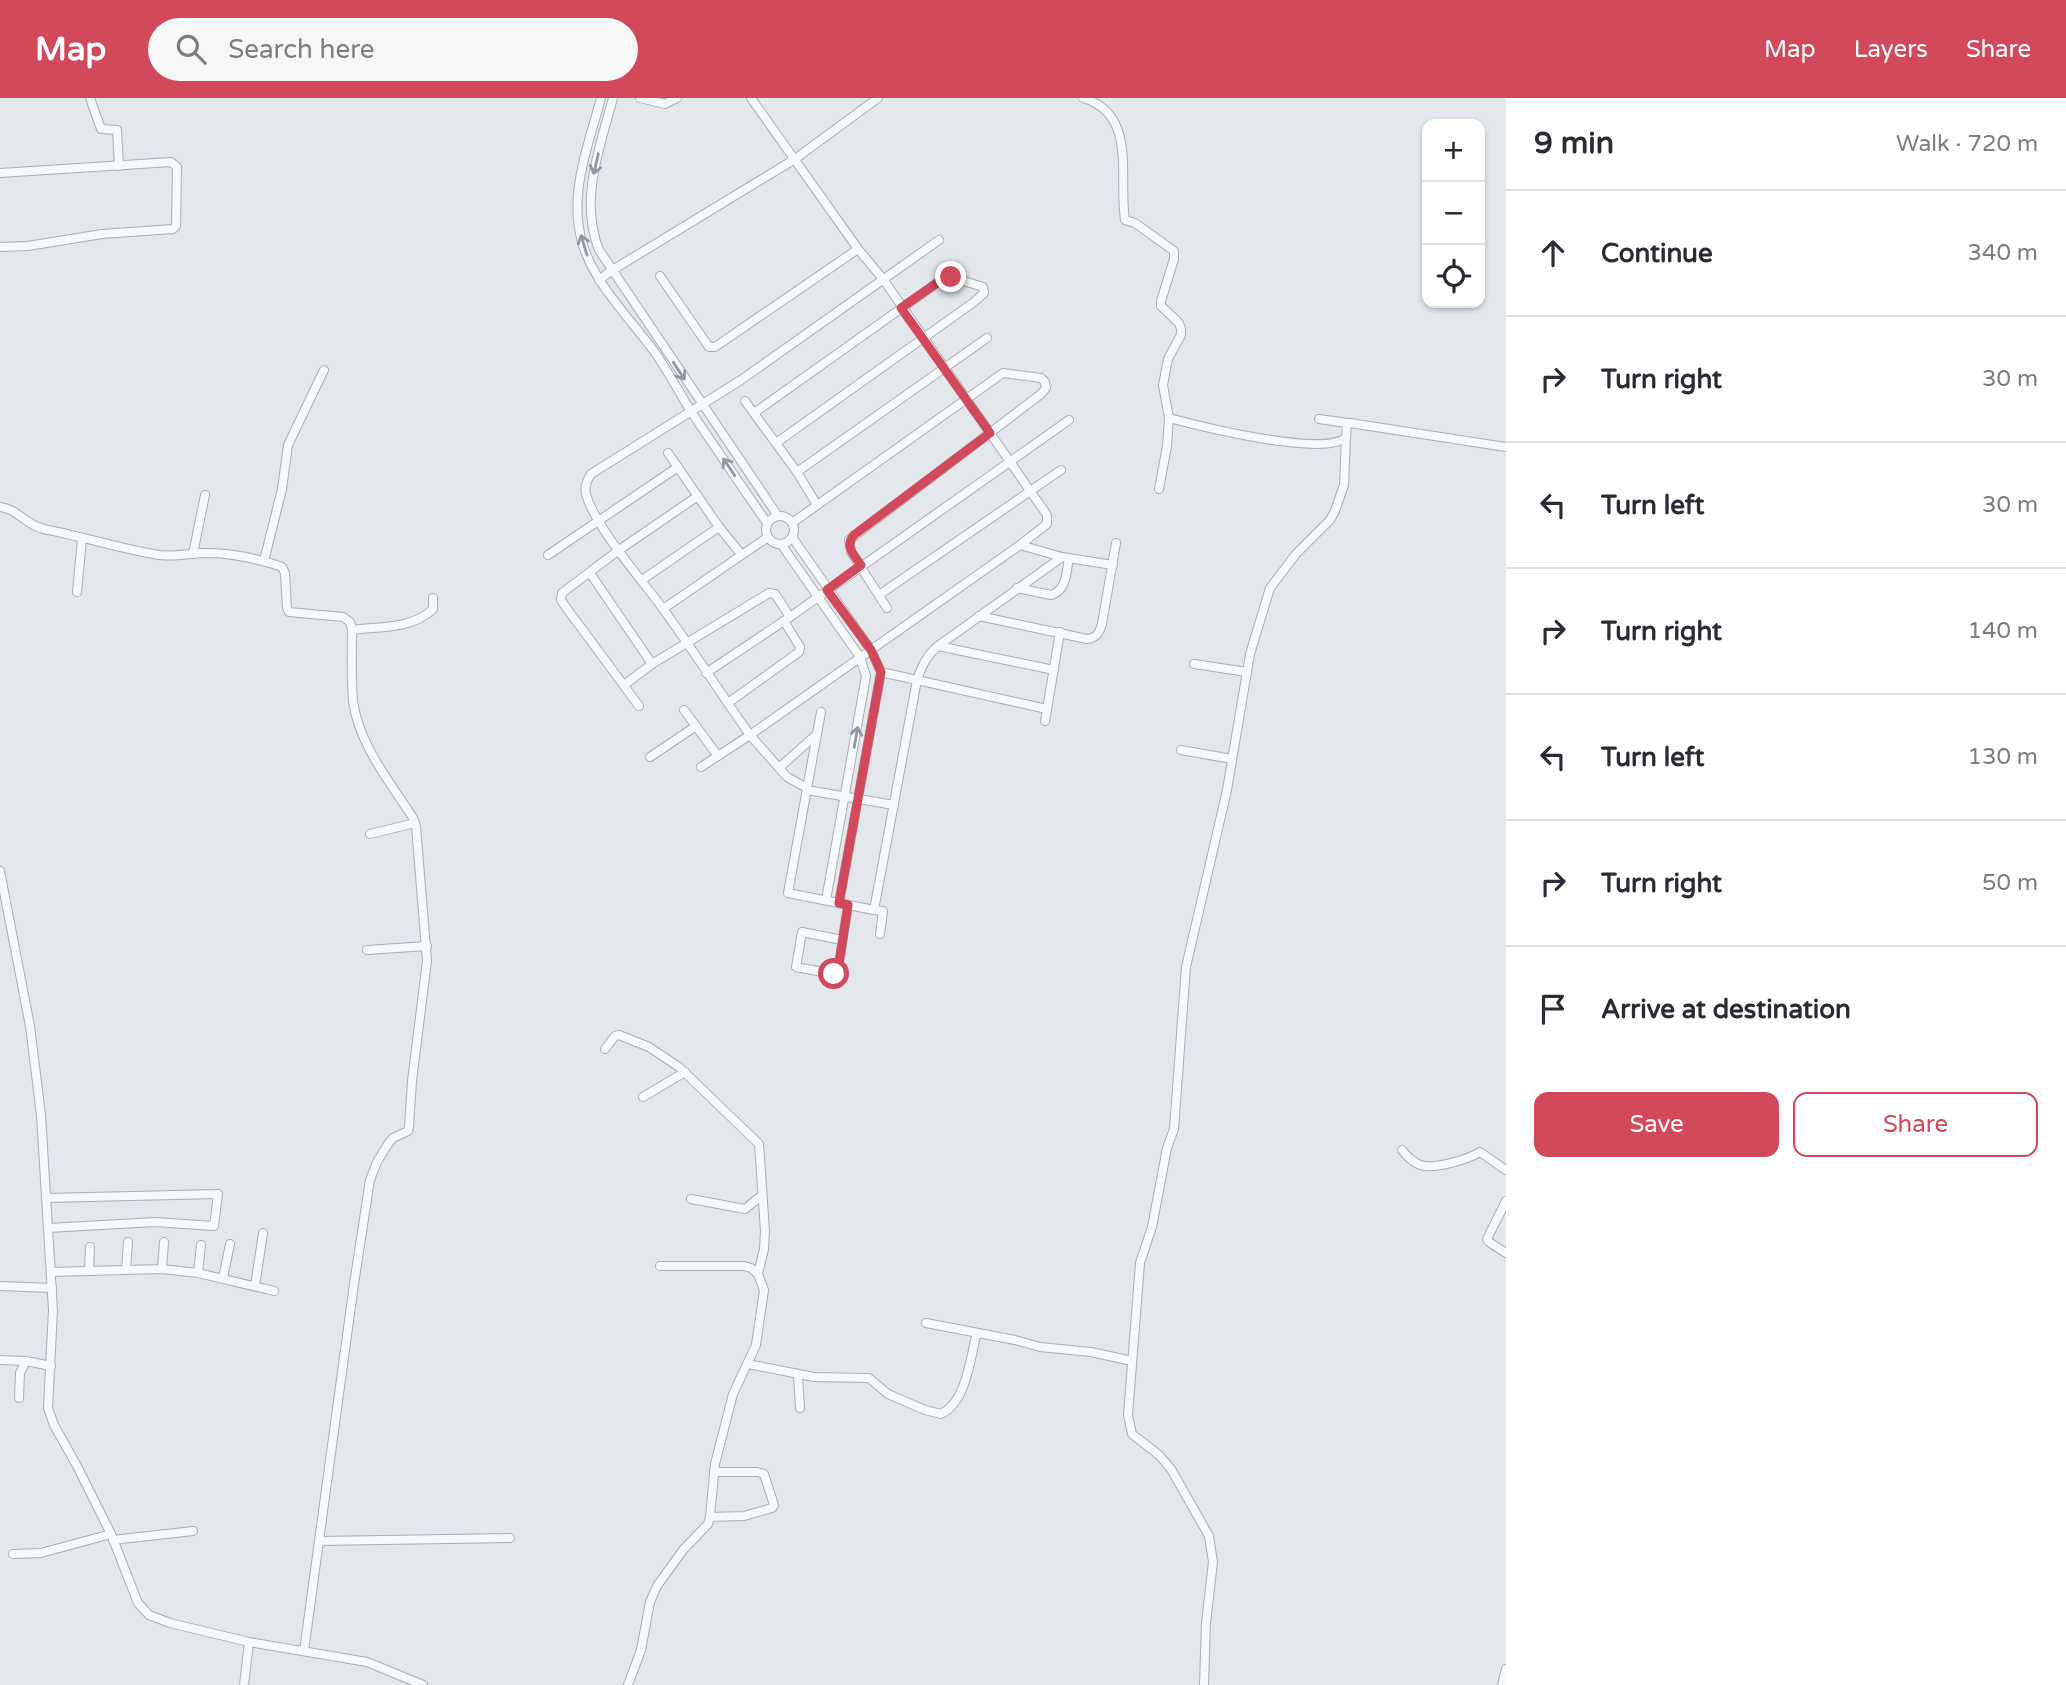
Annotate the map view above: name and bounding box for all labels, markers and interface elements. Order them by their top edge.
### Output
search box [148,18,638,81]
text: Map [35,30,106,69]
icon: search [172,30,210,68]
text: Search here [228,34,374,65]
text: Map [1764,35,1816,64]
text: Layers [1854,35,1928,64]
text: Share [1966,35,2031,64]
map controls [1422,119,1485,308]
button: + [1422,119,1485,182]
text: 9 min [1534,125,1614,162]
text: Walk · 720 m [1896,130,2038,158]
one-way arrow [588,152,602,175]
button: − [1422,182,1485,245]
icon: ahead [1534,234,1572,272]
one-way arrow [576,235,589,257]
text: Continue [1601,238,1713,269]
text: 340 m [1968,239,2038,267]
button: locate [1422,245,1485,308]
route end [935,261,966,292]
one-way arrow [673,360,687,380]
icon: right [1534,360,1572,398]
text: Turn right [1601,364,1722,395]
text: 30 m [1982,365,2038,393]
one-way arrow [722,458,736,477]
icon: left [1534,486,1572,524]
text: Turn left [1601,490,1704,521]
text: 30 m [1982,491,2038,519]
icon: right [1534,612,1572,650]
text: Turn right [1601,616,1722,647]
text: 140 m [1968,617,2038,645]
one-way arrow [849,726,863,749]
icon: left [1534,738,1572,776]
text: Turn left [1601,742,1704,773]
text: 130 m [1968,743,2038,771]
icon: right [1534,864,1572,902]
text: Turn right [1601,868,1722,899]
text: 50 m [1982,869,2038,897]
route start [818,958,849,989]
icon: arrive [1534,990,1572,1028]
text: Arrive at destination [1601,994,1851,1025]
button: Save [1534,1092,1779,1157]
button: Share [1793,1092,2038,1157]

